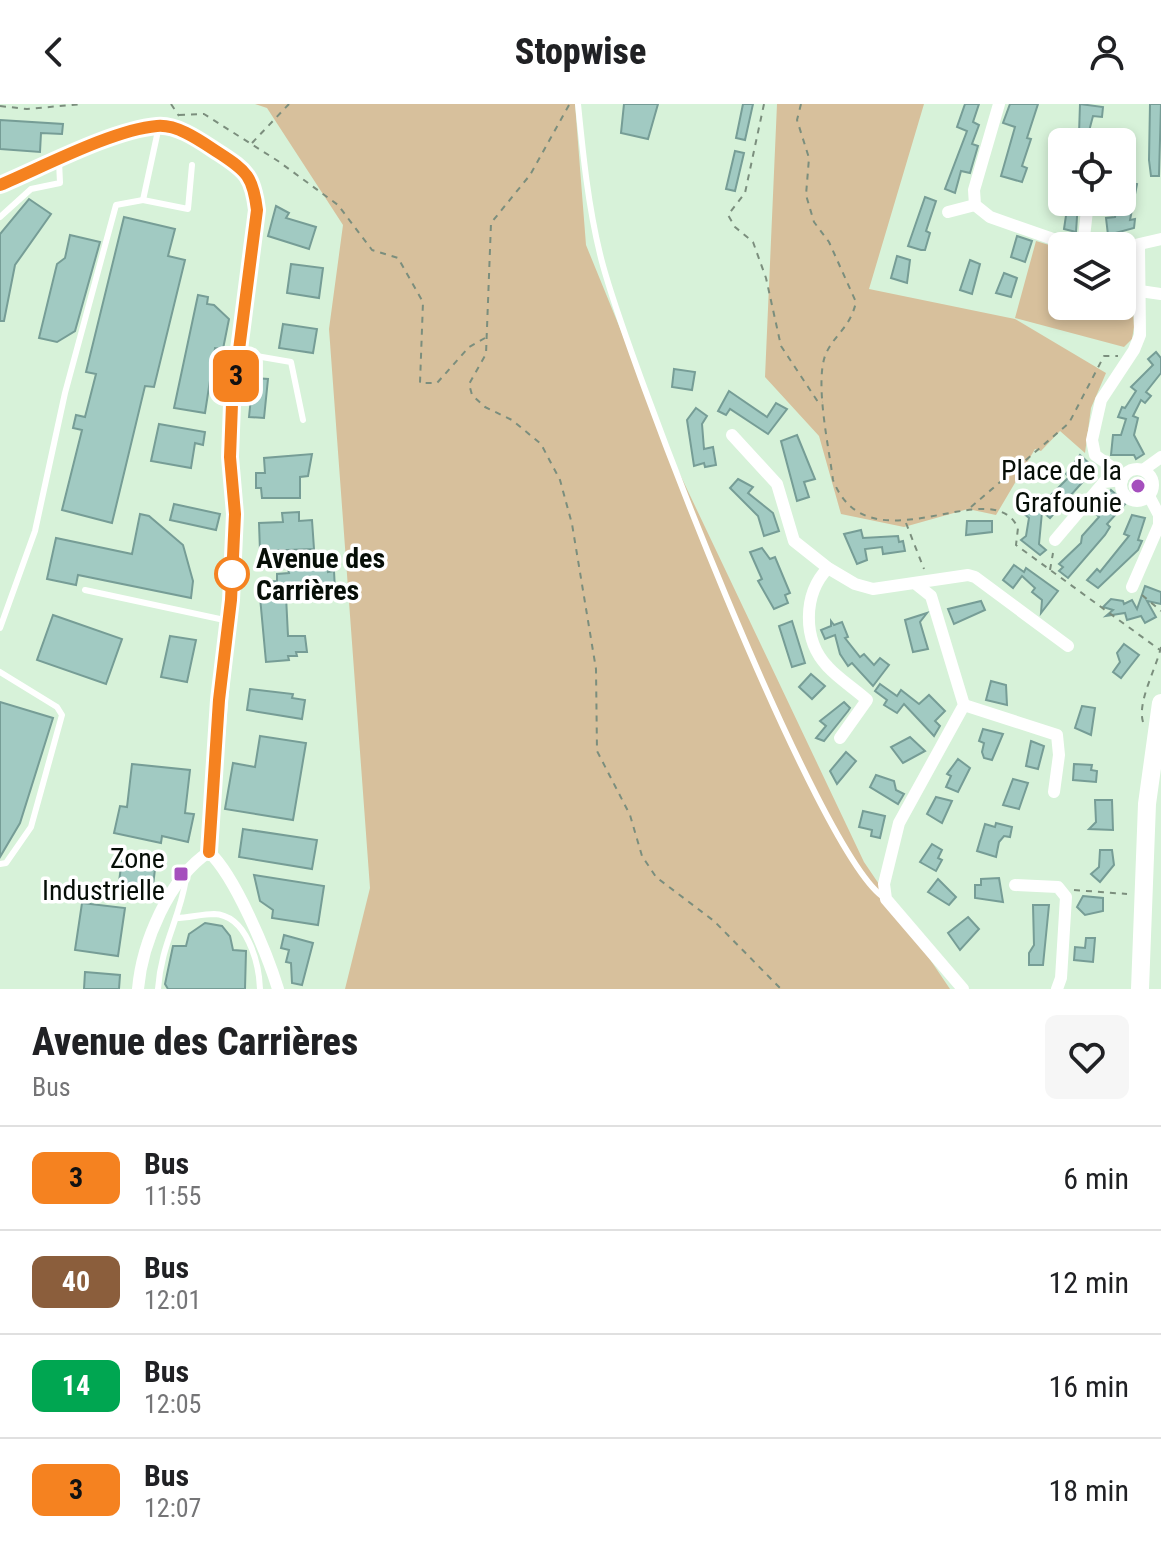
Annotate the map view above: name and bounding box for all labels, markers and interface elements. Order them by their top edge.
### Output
icon: back [32,30,76,74]
icon: person [1085,30,1129,74]
text: Stopwise [515,31,646,73]
map controls [1048,128,1136,320]
button: locate [1048,128,1136,216]
button: layers [1048,232,1136,320]
line badge: 3 [210,350,262,402]
text: 3 [229,359,243,392]
place label: Place de la Grafounie [1001,454,1122,519]
marker: Place de la Grafounie [1129,477,1147,495]
place label: Avenue des Carrières [256,542,385,607]
marker: Avenue des Carrières [215,557,249,591]
place label: Zone Industrielle [42,842,165,907]
marker: Zone Industrielle [172,865,190,883]
button: heart [1045,1015,1129,1099]
text: Avenue des Carrières [32,1020,358,1064]
text: Bus [32,1072,71,1102]
text: Bus [144,1146,189,1181]
text: 3 [69,1161,83,1194]
text: 6 min [1063,1161,1129,1196]
text: 11:55 [144,1181,201,1211]
text: Bus [144,1250,189,1285]
text: 40 [62,1265,90,1298]
text: 12 min [1048,1265,1129,1300]
text: 12:01 [144,1285,201,1315]
text: Bus [144,1354,189,1389]
text: 14 [62,1369,90,1402]
text: 16 min [1048,1369,1129,1404]
text: 12:05 [144,1389,201,1419]
text: Bus [144,1458,189,1493]
text: 3 [69,1473,83,1506]
text: 18 min [1048,1473,1129,1508]
text: 12:07 [144,1493,201,1523]

